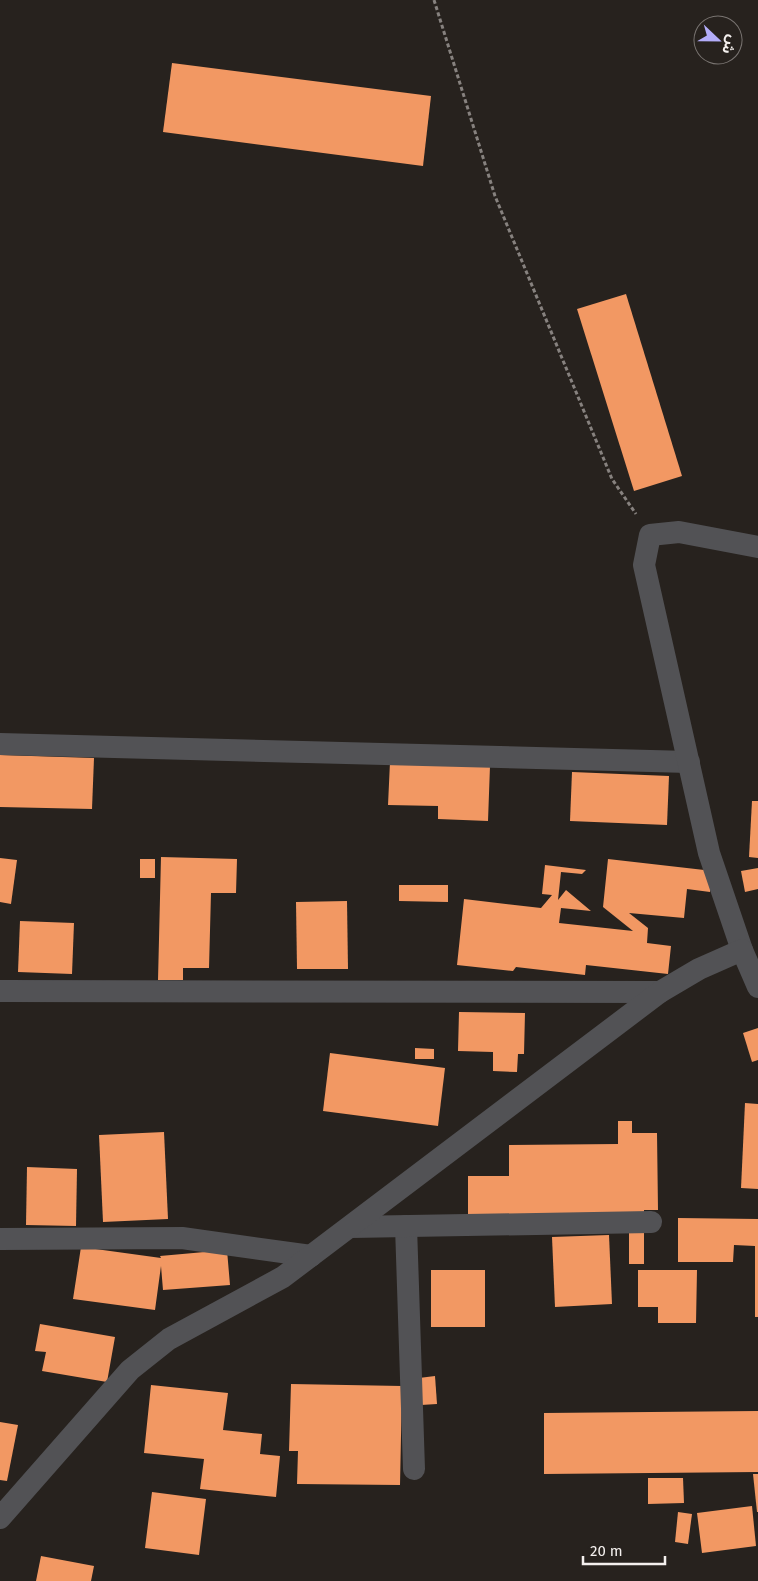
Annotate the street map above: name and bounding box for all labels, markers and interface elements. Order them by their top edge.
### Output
north arrow [693,15,743,65]
text: ش [718,33,741,57]
scale bar [583,1534,666,1566]
text: 20 m [590,1542,623,1560]

